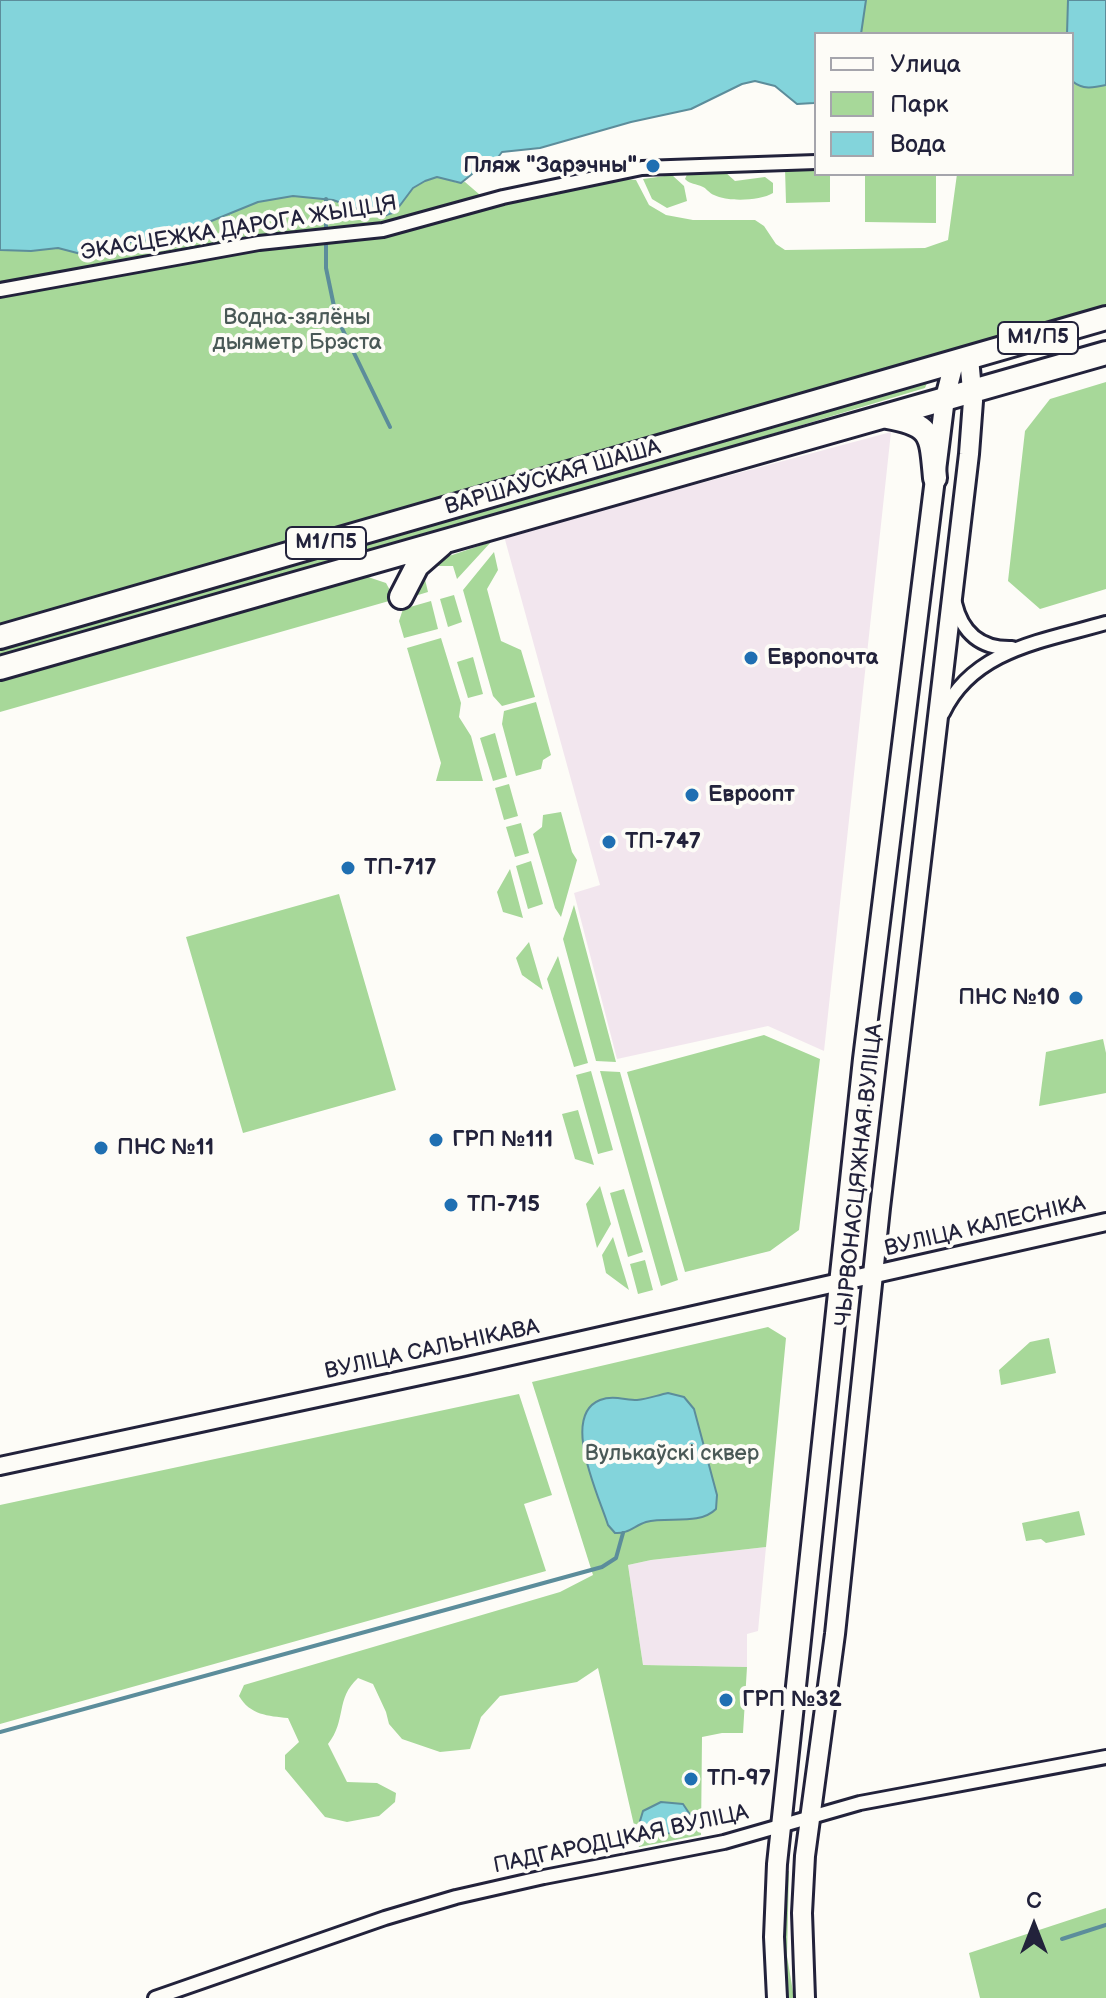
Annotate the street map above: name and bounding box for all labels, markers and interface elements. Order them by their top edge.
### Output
legend [814,32,1074,176]
text: Улица [890,50,961,79]
text: Парк [890,90,948,119]
text: Вода [890,130,946,159]
place label: Пляж "Зарэчны" [463,153,637,179]
marker: Пляж "Зарэчны" [644,157,662,175]
street label: ЭКАСЦЕЖКА ДАРОГА ЖЫЦЦЯ [79,191,399,267]
park label: Водна-зялёны дыяметр Брэста [212,305,382,356]
road number: М1/П5 [998,322,1078,354]
street label: ВАРШАЎСКАЯ ШАША [442,435,664,521]
road number: М1/П5 [286,527,366,559]
place label: Европочта [767,645,878,671]
marker: Европочта [742,649,760,667]
place label: Евроопт [708,782,795,808]
marker: Евроопт [683,786,701,804]
place label: ТП-747 [625,829,701,855]
marker: ТП-747 [600,833,618,851]
place label: ТП-717 [364,855,436,881]
marker: ТП-717 [339,859,357,877]
place label: ПНС №10 [958,985,1060,1011]
marker: ПНС №10 [1067,989,1085,1007]
street label: ЧЫРВОНАСЦЯЖНАЯ ВУЛІЦА [831,1022,889,1328]
place label: ГРП №111 [452,1127,553,1153]
marker: ГРП №111 [427,1131,445,1149]
place label: ПНС №11 [117,1135,214,1161]
marker: ПНС №11 [92,1139,110,1157]
street label: ВУЛІЦА КАЛЕСНІКА [882,1191,1088,1263]
place label: ТП-715 [467,1192,540,1218]
marker: ТП-715 [442,1196,460,1214]
street label: ВУЛІЦА САЛЬНІКАВА [322,1314,542,1386]
park label: Вулькаўскі сквер [585,1441,759,1467]
place label: ГРП №32 [742,1687,842,1713]
marker: ГРП №32 [717,1691,735,1709]
place label: ТП-97 [707,1766,771,1792]
marker: ТП-97 [682,1770,700,1788]
street label: ПАДГАРОДЦКАЯ ВУЛІЦА [491,1800,751,1880]
north arrow [994,1886,1074,1966]
text: С [1026,1888,1042,1915]

